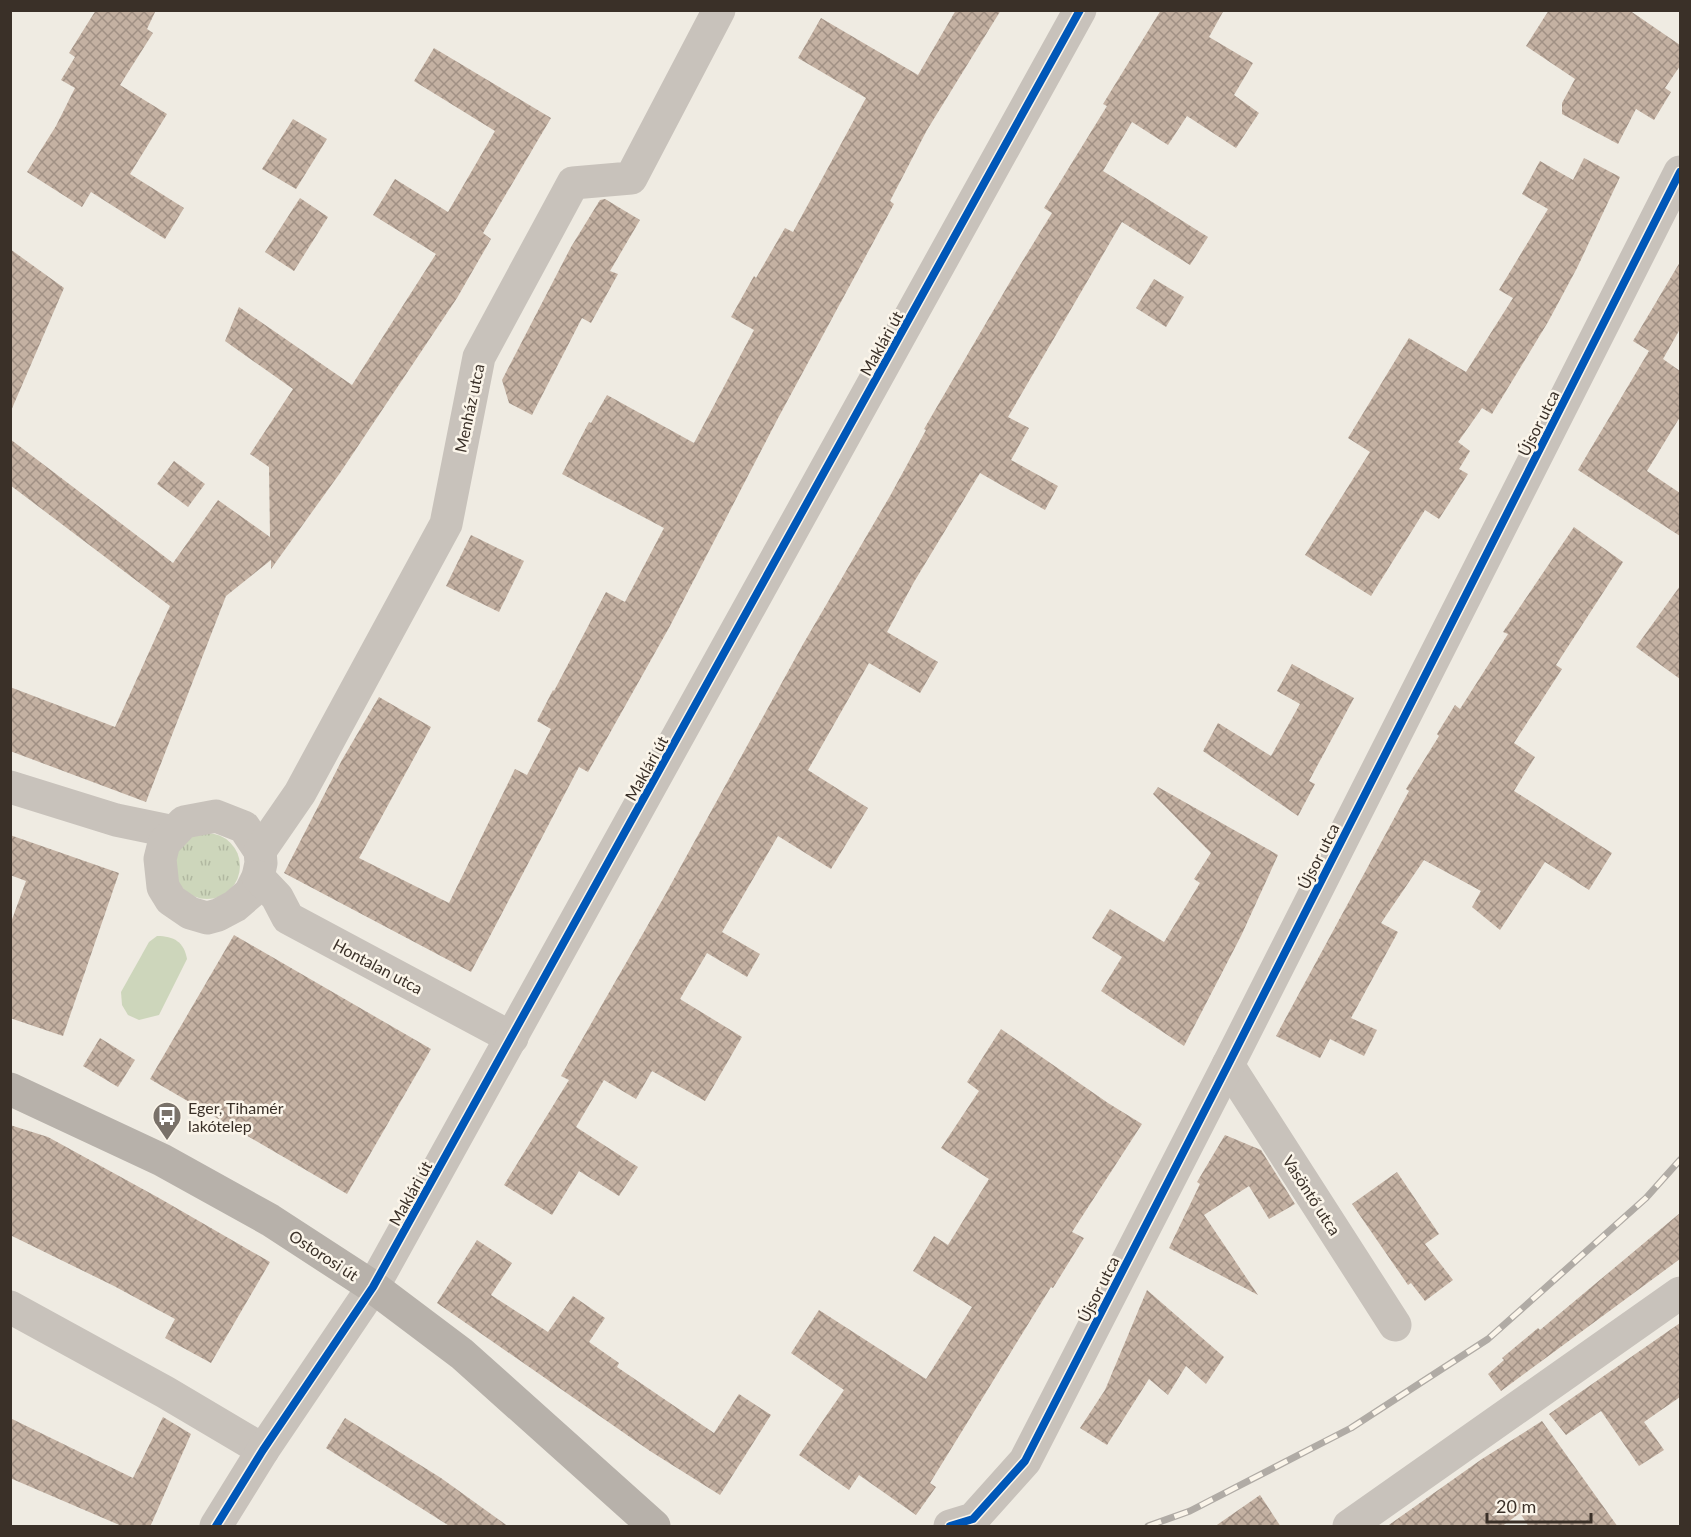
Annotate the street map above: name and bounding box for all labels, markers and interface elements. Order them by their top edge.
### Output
street label: Maklári út [856,307,907,379]
street label: Menház utca [450,362,488,454]
street label: Újsor utca [1513,387,1563,459]
street label: Maklári út [621,732,672,804]
street label: Újsor utca [1293,820,1343,892]
street label: Hontalan utca [330,934,426,998]
place label: Eger, Tihamér lakótelep [188,1098,284,1135]
bus stop icon: Eger, Tihamér lakótelep [151,1100,183,1142]
street label: Vasöntő utca [1279,1151,1345,1239]
street label: Maklári út [385,1157,436,1229]
street label: Ostorosi út [286,1226,362,1284]
street label: Újsor utca [1073,1253,1123,1325]
scale bar [1487,1486,1590,1524]
text: 20 m [1496,1495,1536,1517]

